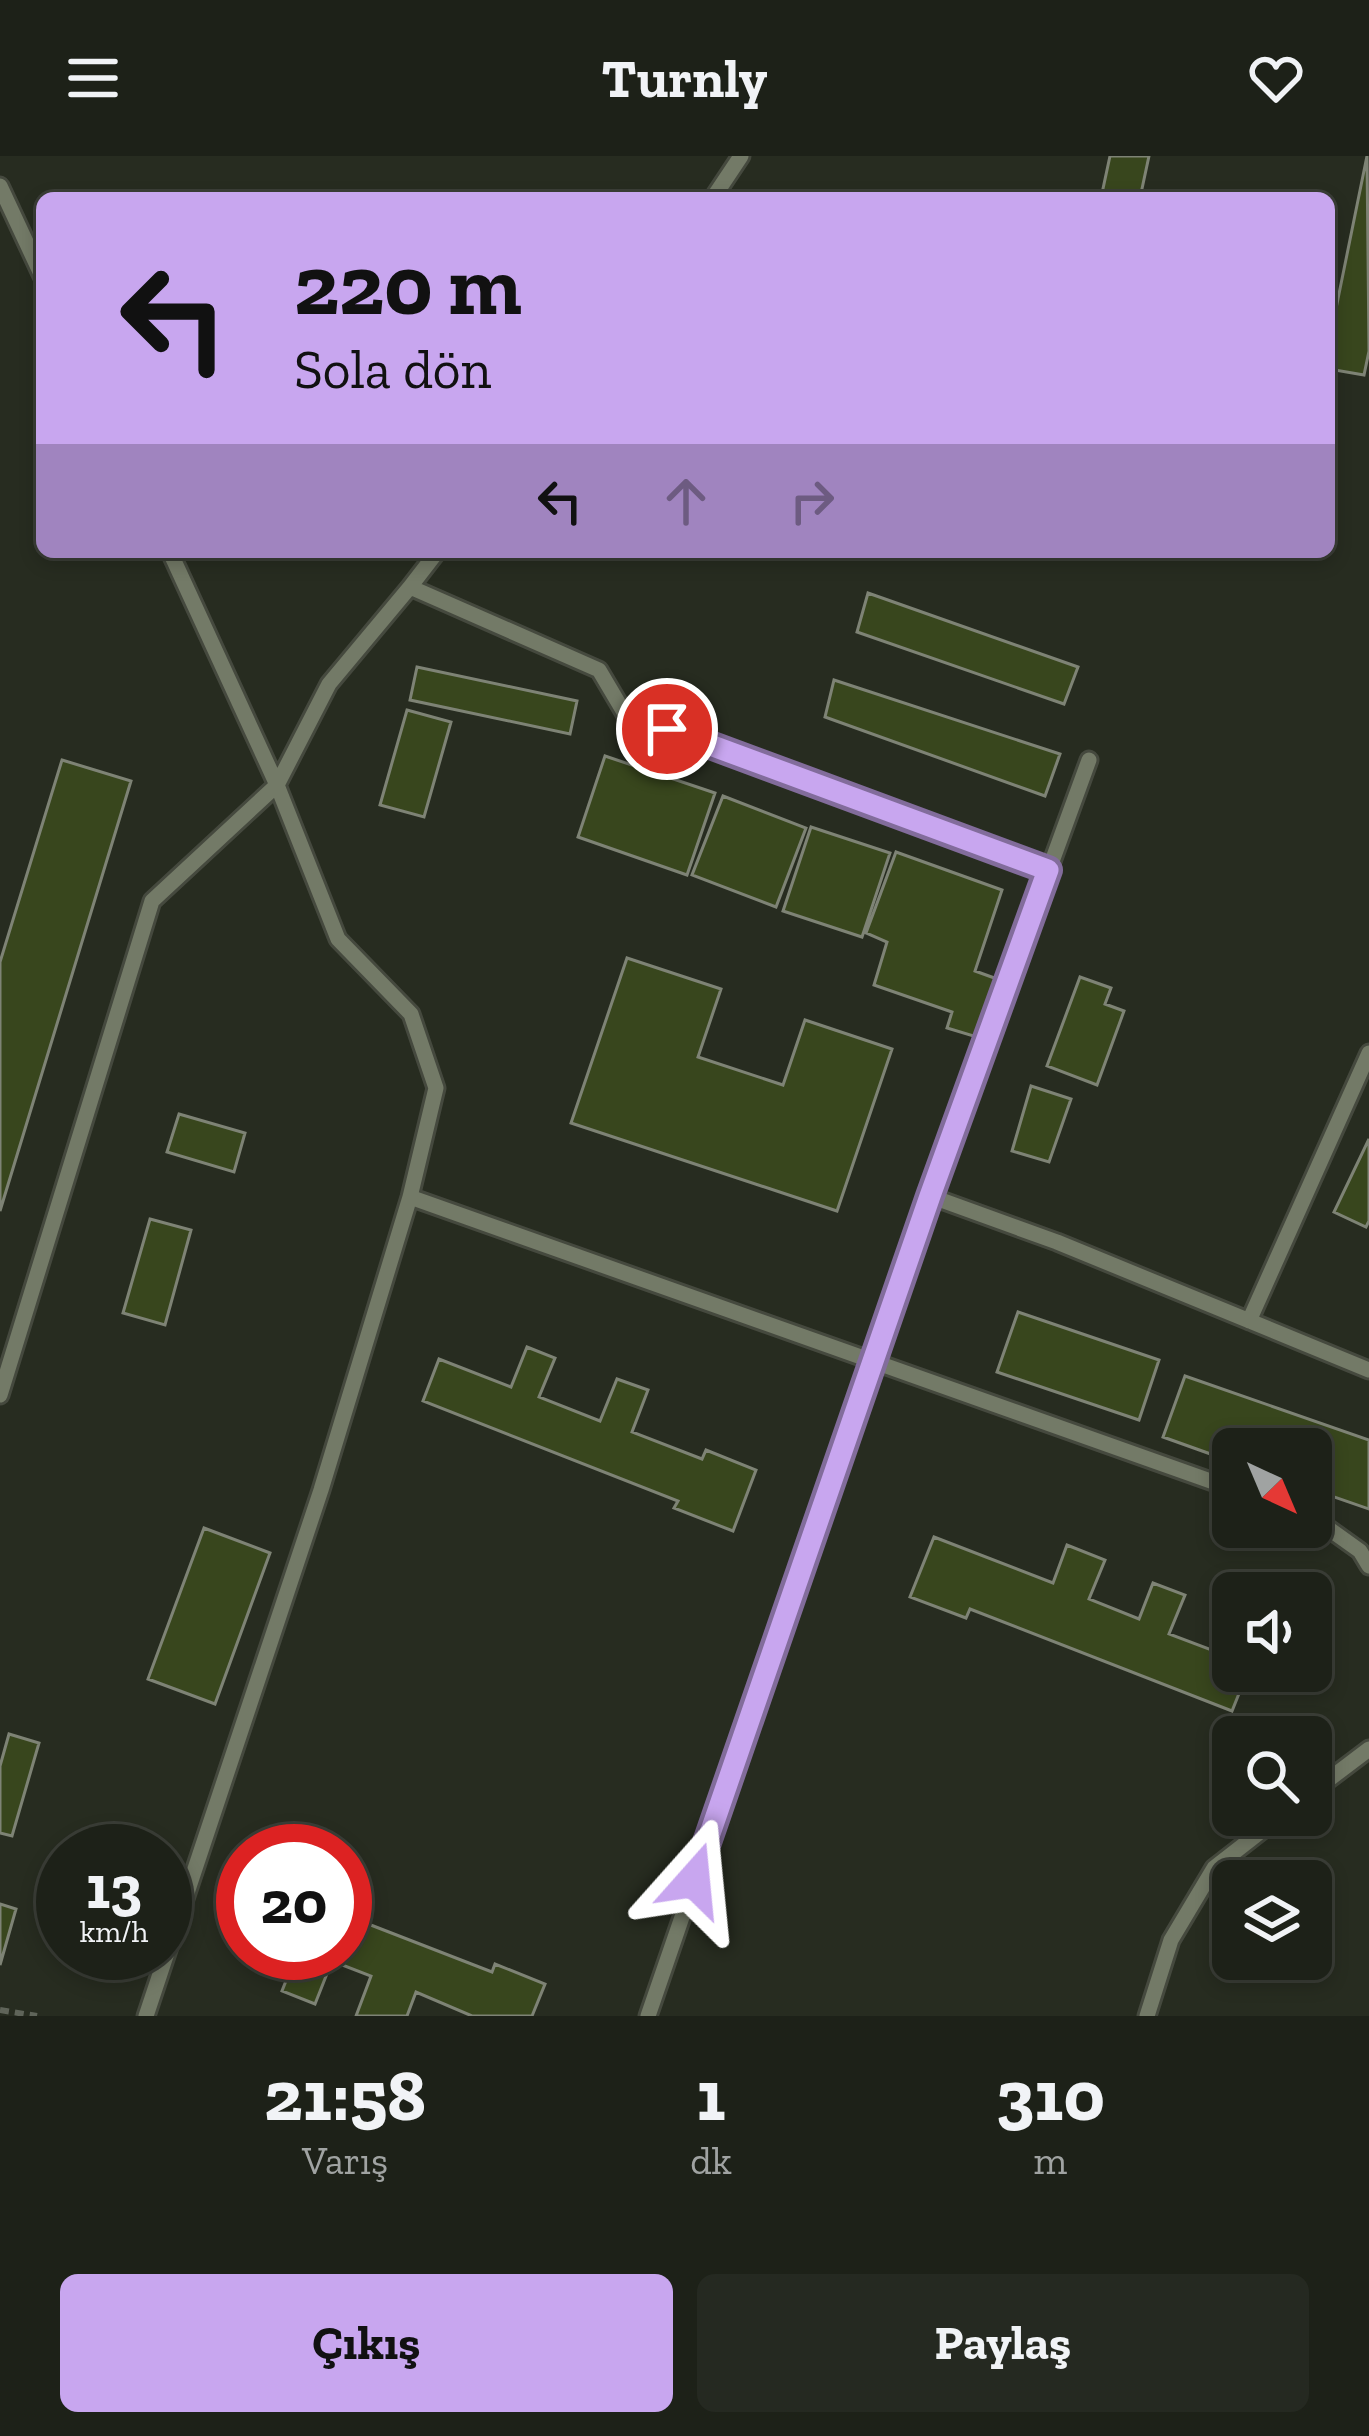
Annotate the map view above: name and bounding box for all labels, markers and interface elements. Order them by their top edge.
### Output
icon: menu [60,45,126,111]
icon: heart [1243,45,1309,111]
text: Turnly [602,46,767,111]
text: 220 m [294,235,522,336]
icon: left [96,240,252,396]
text: Sola dön [294,337,491,402]
icon: left [527,468,593,534]
icon: ahead [653,468,719,534]
icon: right [779,468,845,534]
pin [616,678,718,780]
icon: arrive [634,696,700,762]
north arrow [1212,1428,1332,1548]
map controls [1212,1428,1332,1980]
button: sound [1212,1572,1332,1692]
button: search [1212,1716,1332,1836]
position arrow [631,1817,757,1943]
speed limit sign: 20 [216,1824,372,1980]
text: 13 [86,1851,142,1923]
button: layers [1212,1860,1332,1980]
text: km/h [80,1914,148,1950]
text: 21:58 [264,2052,426,2138]
text: 1 [696,2052,726,2138]
text: 310 [996,2052,1105,2138]
text: Varış [302,2137,388,2184]
text: dk [690,2137,732,2184]
text: m [1034,2137,1067,2184]
button: Çıkış [60,2274,673,2412]
button: Paylaş [697,2274,1309,2412]

